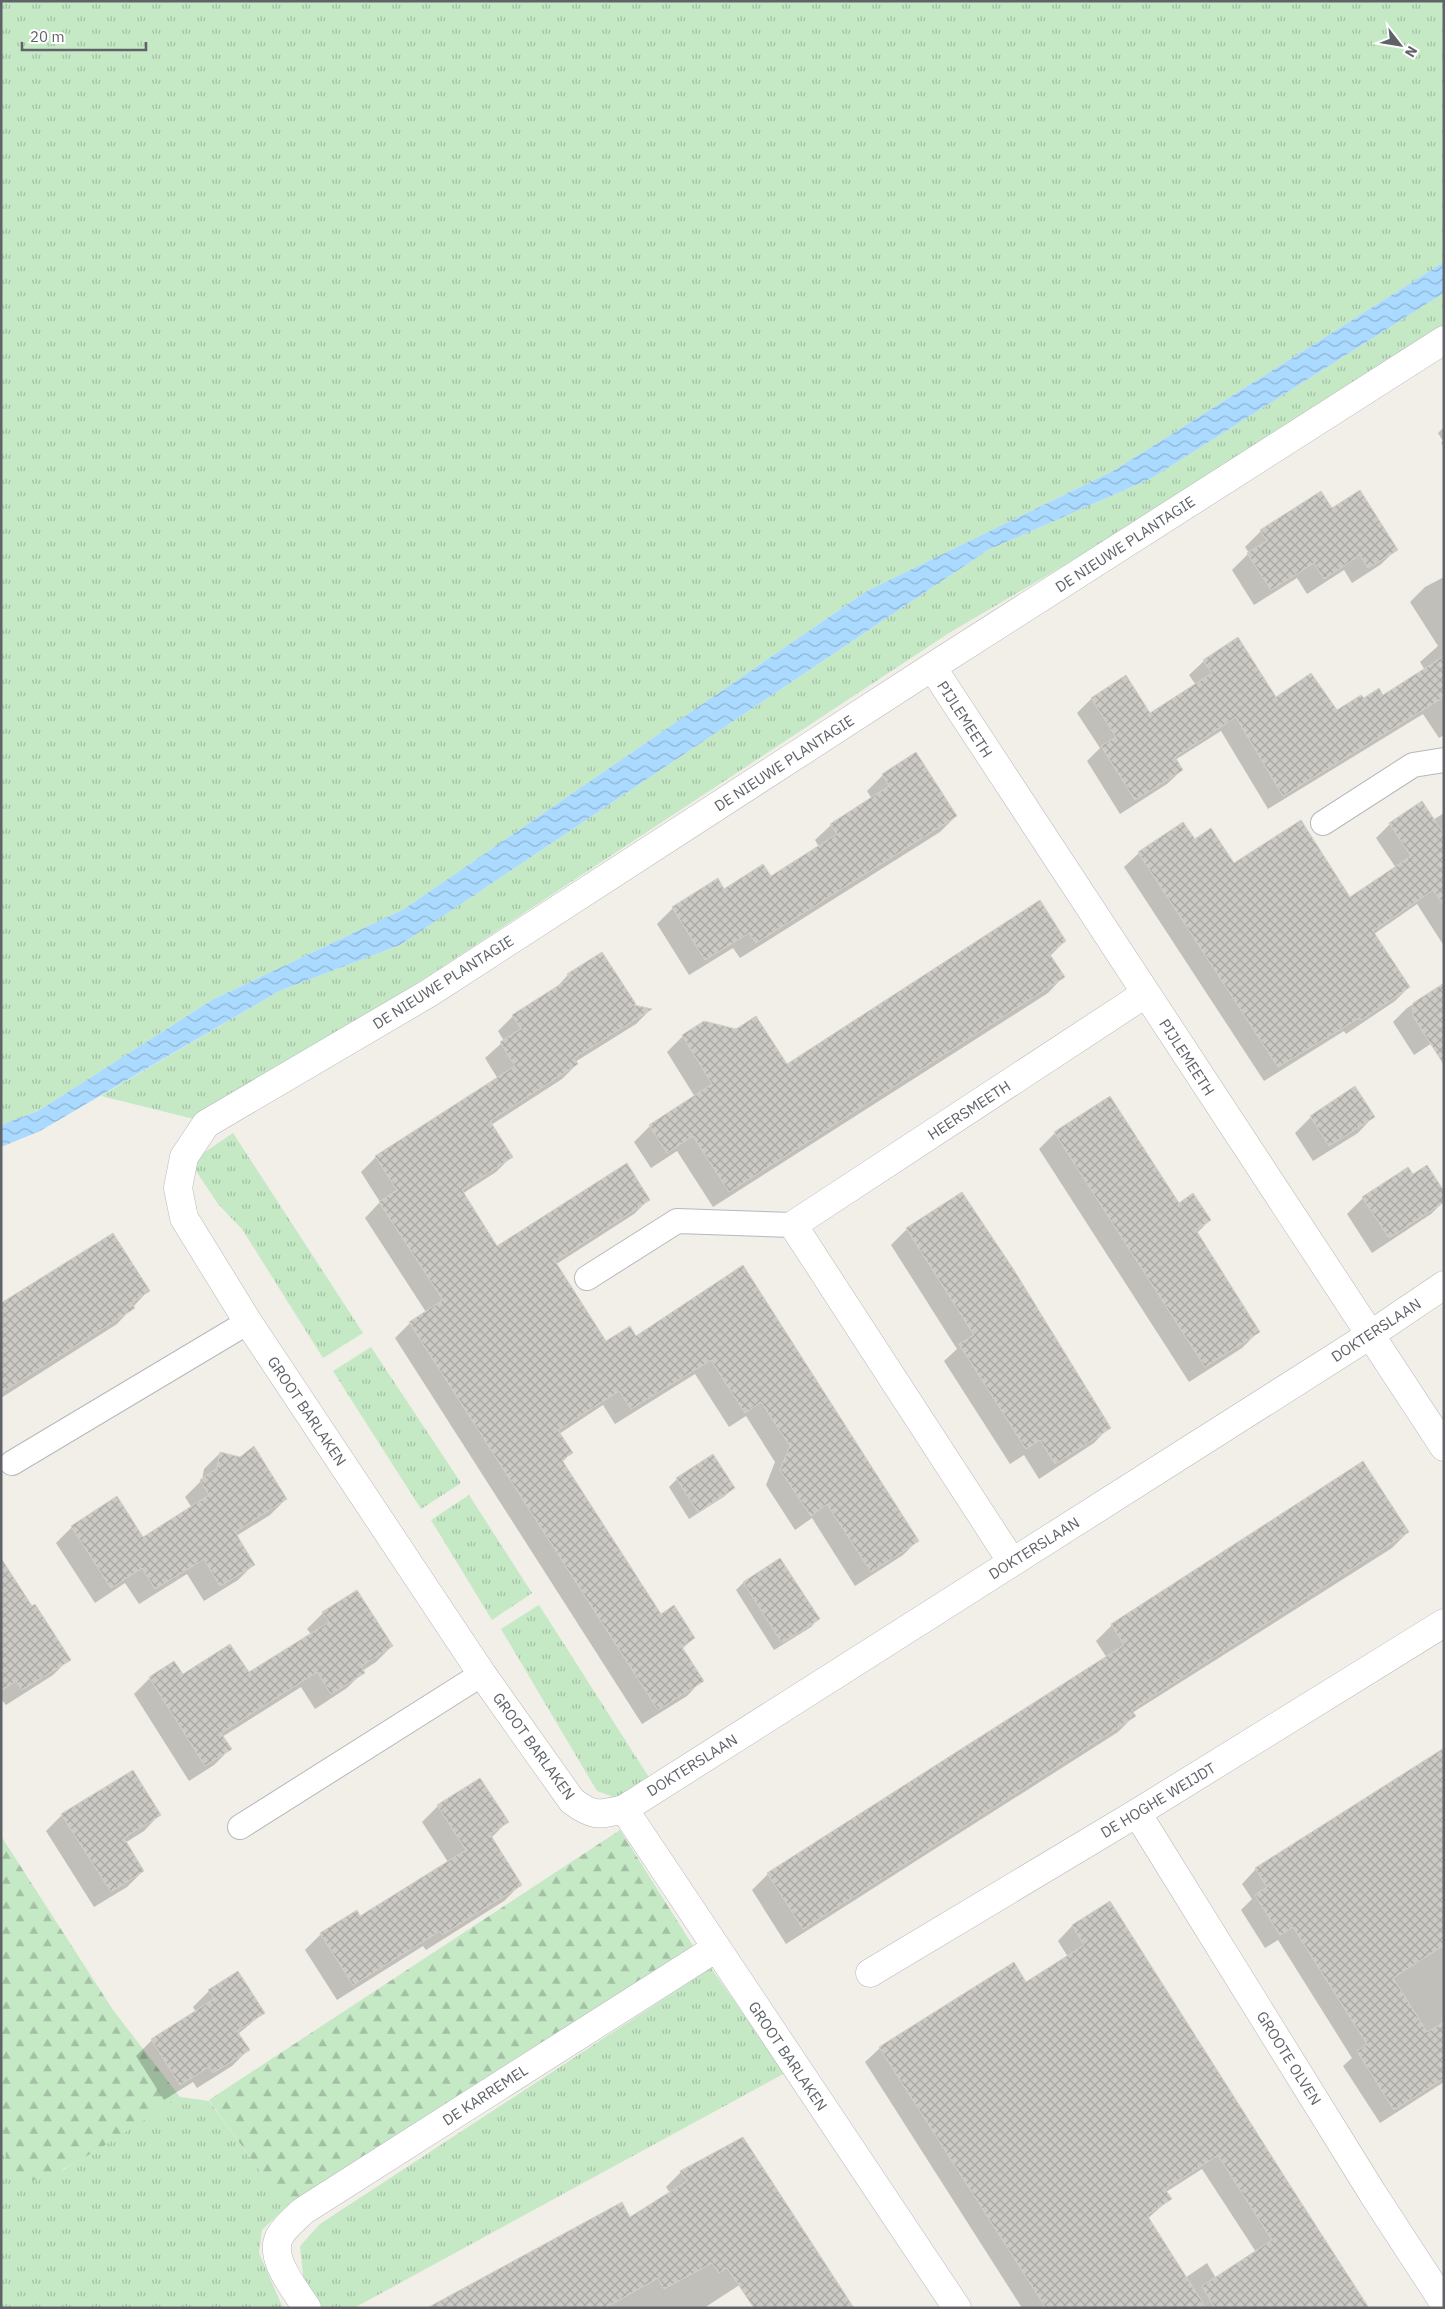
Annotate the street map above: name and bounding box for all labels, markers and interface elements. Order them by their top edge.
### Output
scale bar [22,20,146,52]
north arrow [1375,20,1425,70]
text: 20 m [30,27,65,46]
text: N [1401,43,1421,61]
street label: DE NIEUWE PLANTAGIE [1052,492,1198,596]
street label: PIJLEMEETH [933,677,997,761]
street label: DE NIEUWE PLANTAGIE [711,711,857,815]
street label: DE NIEUWE PLANTAGIE [369,931,517,1033]
street label: PIJLEMEETH [1155,1015,1219,1099]
street label: HEERSMEETH [924,1076,1014,1144]
street label: DOKTERSLAAN [1327,1294,1425,1366]
street label: GROOT BARLAKEN [263,1353,351,1469]
street label: DOKTERSLAAN [985,1513,1083,1583]
street label: GROOT BARLAKEN [489,1689,579,1803]
street label: DOKTERSLAAN [643,1730,741,1800]
street label: DE HOGHE WEIJDT [1097,1758,1219,1842]
street label: GROOT BARLAKEN [744,1998,832,2114]
street label: GROOTE OLVEN [1252,2007,1326,2109]
street label: DE KARREMEL [439,2060,532,2130]

